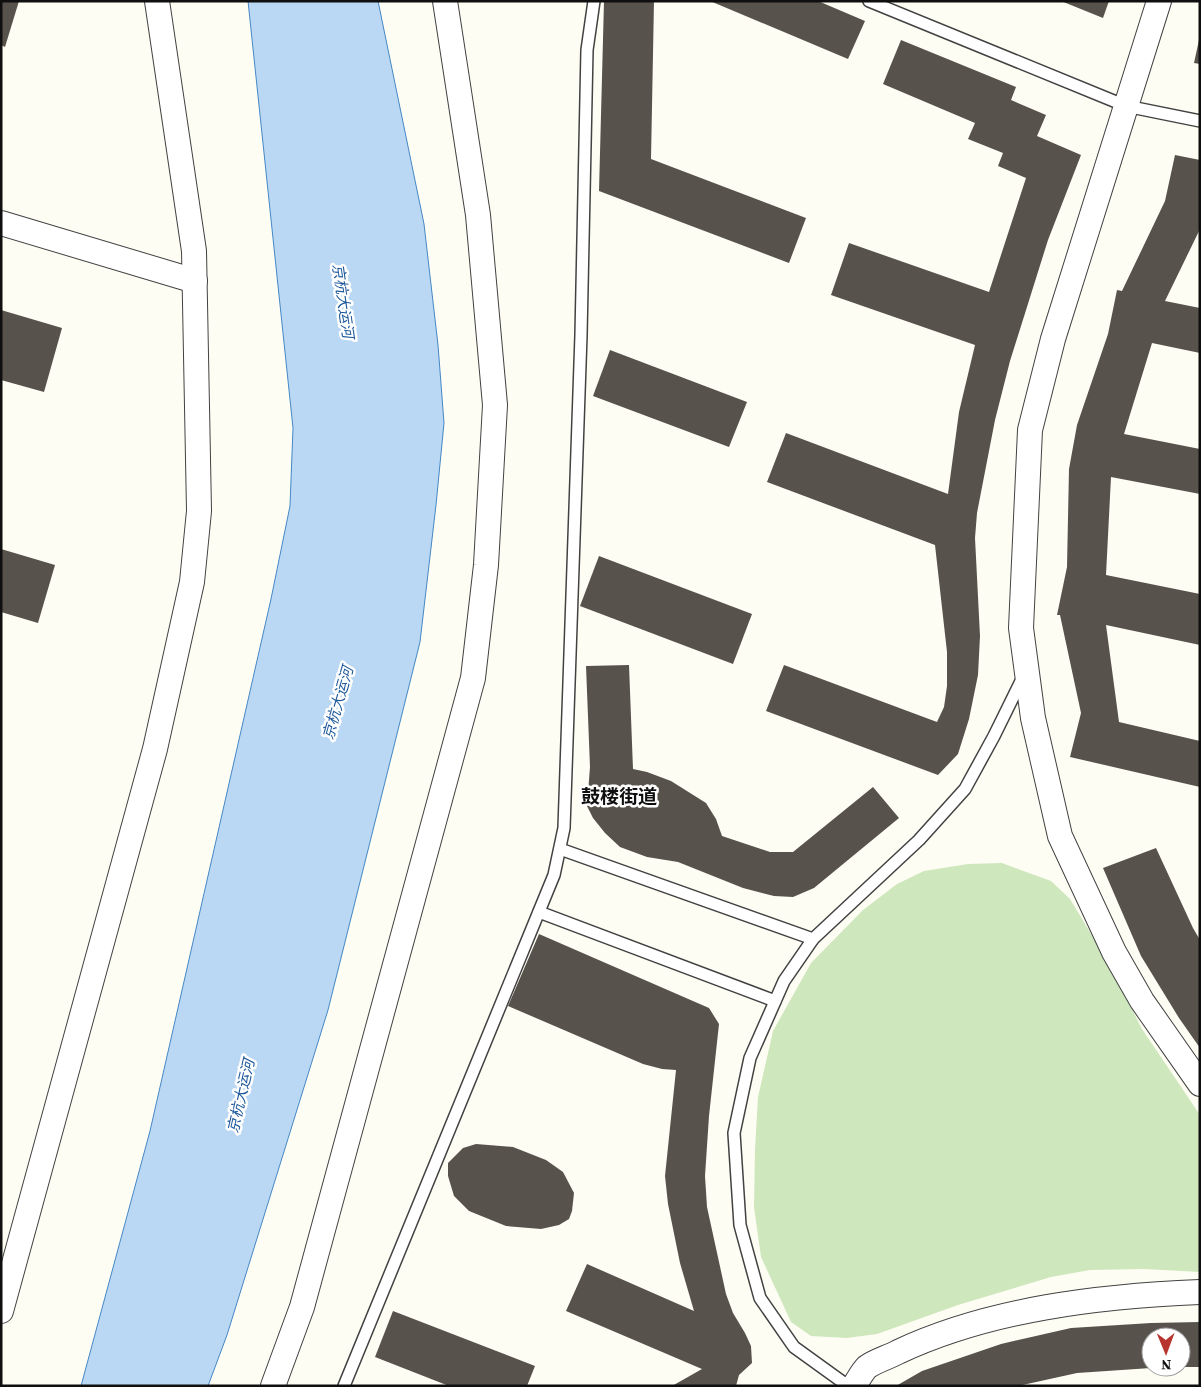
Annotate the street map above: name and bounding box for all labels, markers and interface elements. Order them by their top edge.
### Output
water label: 京杭大运河 [328,262,360,342]
water label: 京杭大运河 [317,661,359,742]
district label: 鼓楼街道 [581,783,657,809]
water label: 京杭大运河 [222,1054,260,1135]
north arrow [1141,1327,1191,1377]
text: N [1161,1355,1172,1375]

